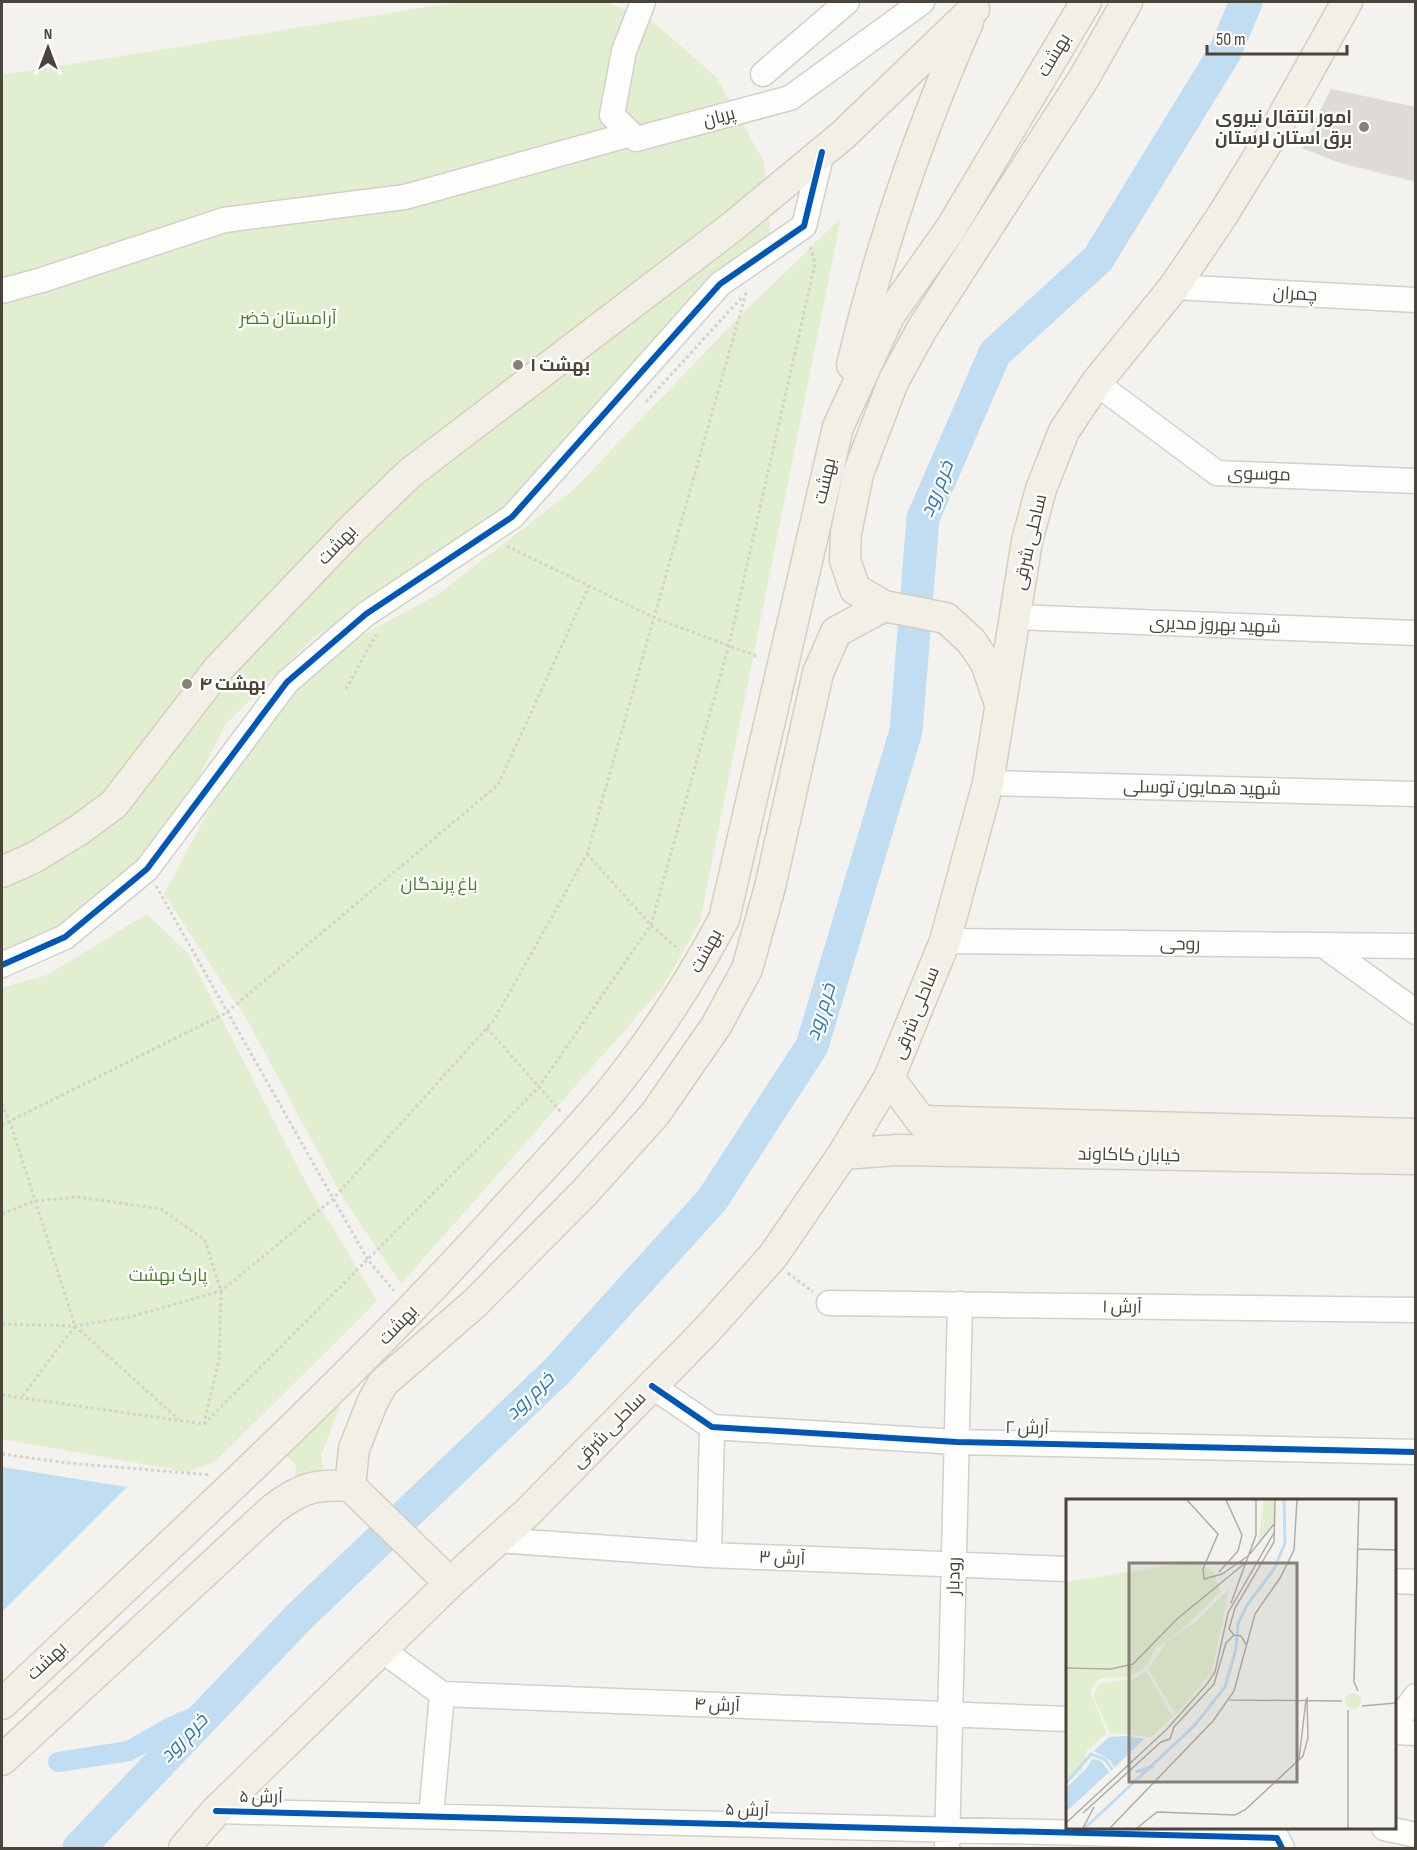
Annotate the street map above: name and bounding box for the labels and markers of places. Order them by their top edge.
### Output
place label: امور انتقال نیروی برق استان لرستان [1215,107,1352,149]
marker: امور انتقال نیروی برق استان لرستان [1357,120,1371,134]
place label: بهشت ۱ [530,355,590,376]
marker: بهشت ۱ [511,358,525,372]
place label: بهشت ۴ [199,674,266,695]
marker: بهشت ۴ [180,677,194,691]

